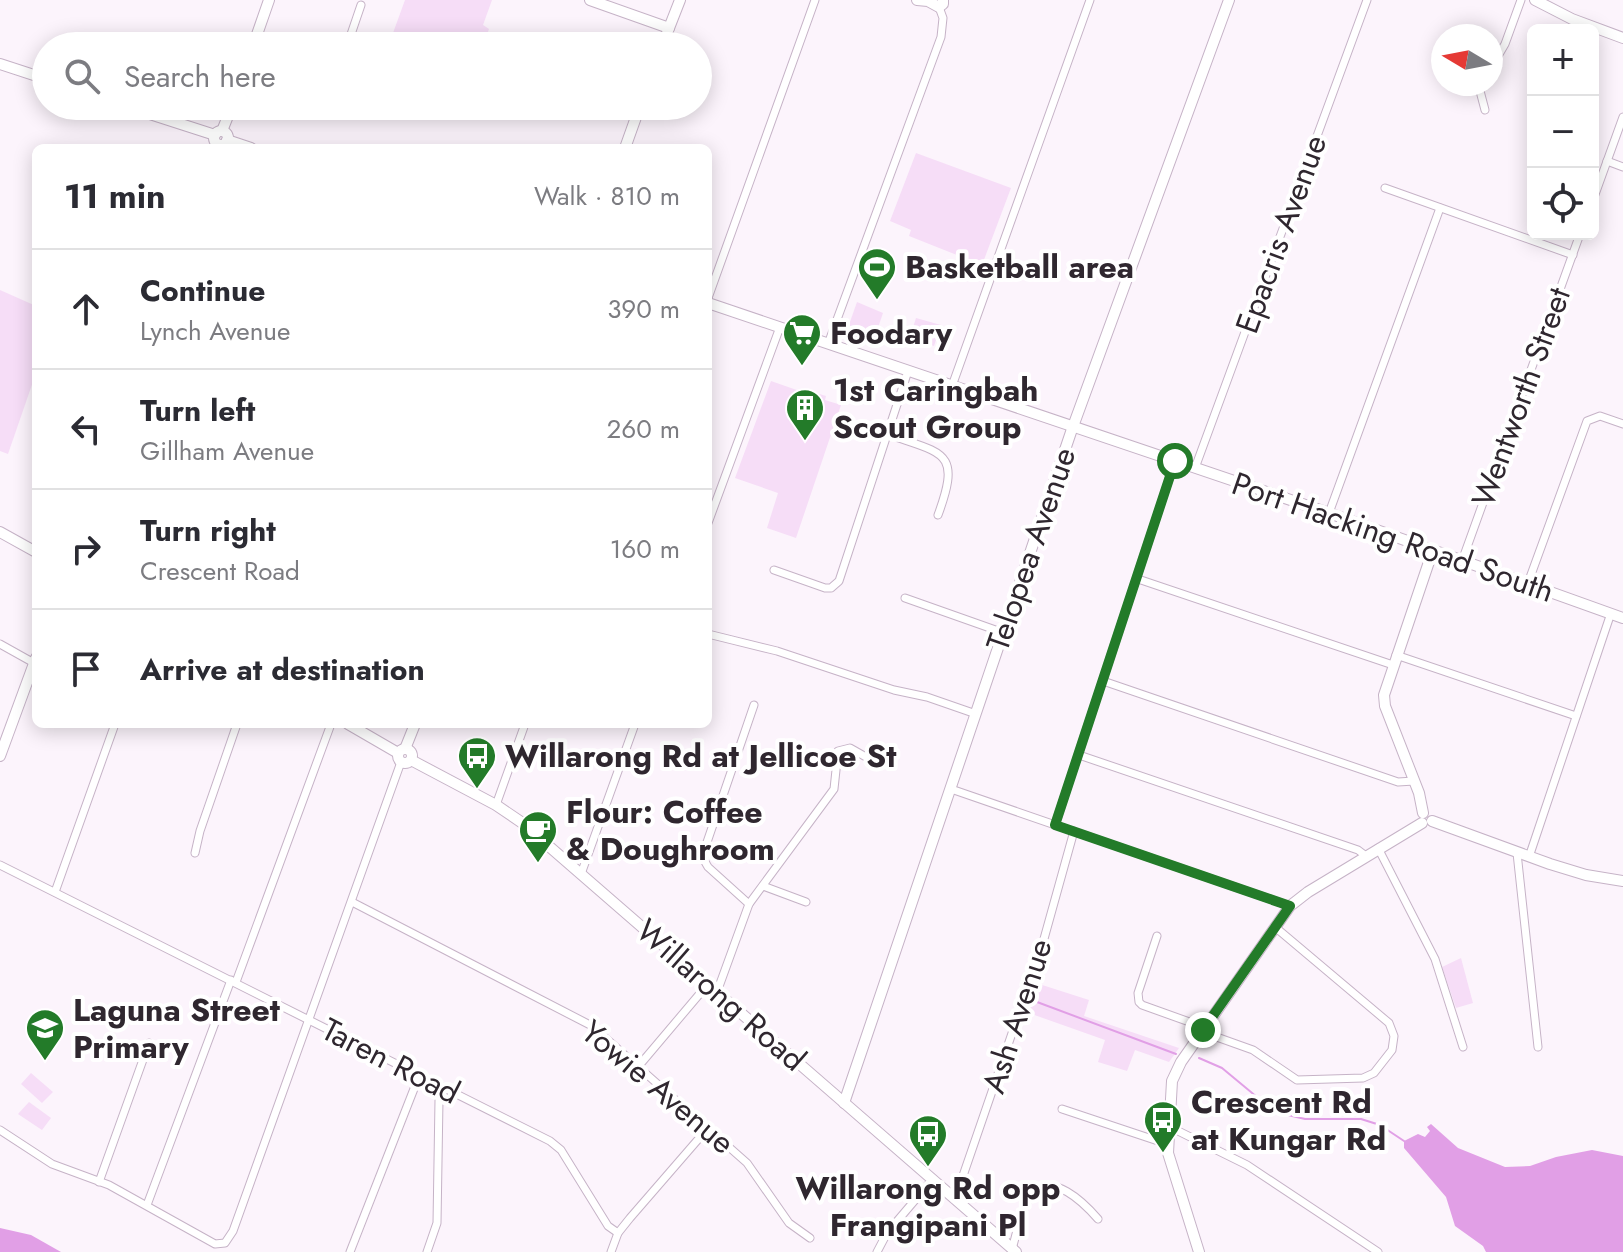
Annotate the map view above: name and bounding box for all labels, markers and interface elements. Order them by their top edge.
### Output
north arrow [1431,24,1503,96]
map controls [1527,24,1599,240]
button: + [1527,24,1599,96]
search box [32,32,712,120]
icon: search [60,54,104,98]
text: Search here [124,55,276,98]
button: − [1527,96,1599,168]
street label: Epacris Avenue [1224,128,1338,340]
button: locate [1527,168,1599,240]
text: 11 min [64,172,166,221]
text: Walk · 810 m [534,177,680,215]
place label: Basketball area [905,244,1134,290]
sports icon: Basketball area [856,246,898,301]
text: Continue [140,269,266,312]
street label: Wentworth Street [1460,281,1582,513]
icon: ahead [64,287,108,331]
text: 390 m [607,290,680,328]
place label: Foodary [830,310,953,356]
text: Lynch Avenue [140,312,290,350]
supermarket icon: Foodary [781,312,823,367]
place label: 1st Caringbah Scout Group [833,367,1038,450]
building icon: 1st Caringbah Scout Group [784,387,826,442]
text: Turn left [140,389,255,432]
icon: left [64,407,108,451]
text: 260 m [607,410,680,448]
text: Gillham Avenue [140,432,314,470]
street label: Telopea Avenue [975,441,1087,657]
route start [1157,443,1193,479]
street label: Port Hacking Road South [1226,460,1560,614]
text: Turn right [140,509,276,552]
icon: right [64,527,108,571]
text: 160 m [610,530,680,568]
text: Crescent Road [140,552,300,590]
icon: arrive [64,647,108,691]
text: Arrive at destination [140,648,425,691]
place label: Willarong Rd at Jellicoe St [505,733,897,779]
bus stop icon: Willarong Rd at Jellicoe St [456,735,498,790]
place label: Flour: Coffee & Doughroom [566,789,775,872]
cafe icon: Flour: Coffee & Doughroom [517,809,559,864]
street label: Willarong Road [626,908,816,1082]
street label: Ash Avenue [970,933,1064,1099]
place label: Laguna Street Primary [73,987,281,1070]
school or university icon: Laguna Street Primary [24,1007,66,1062]
street label: Taren Road [314,1007,468,1115]
street label: Yowie Avenue [571,1009,745,1165]
route end [1185,1012,1221,1048]
place label: Crescent Rd at Kungar Rd [1191,1079,1386,1162]
bus stop icon: Crescent Rd at Kungar Rd [1142,1099,1184,1154]
bus stop icon: Willarong Rd opp Frangipani Pl [907,1113,949,1168]
place label: Willarong Rd opp Frangipani Pl [796,1165,1060,1248]

